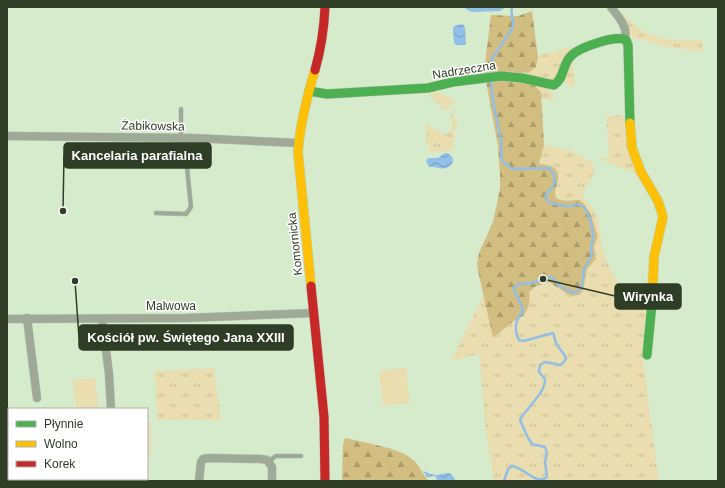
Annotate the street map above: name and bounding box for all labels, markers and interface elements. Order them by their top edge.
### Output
street label: Nadrzeczna [431,58,497,82]
street label: Żabikowska [121,118,185,134]
callout: Kancelaria parafialna [64,143,211,168]
text: Kancelaria parafialna [72,148,203,163]
street label: Komornicka [285,211,305,276]
callout: Wirynka [615,284,681,309]
text: Wirynka [623,289,674,304]
street label: Malwowa [146,299,196,313]
callout: Kościół pw. Świętego Jana XXIII [79,325,293,350]
text: Kościół pw. Świętego Jana XXIII [87,330,285,345]
legend [8,408,148,480]
text: Płynnie [44,417,84,431]
text: Wolno [44,437,78,451]
text: Korek [44,457,76,471]

